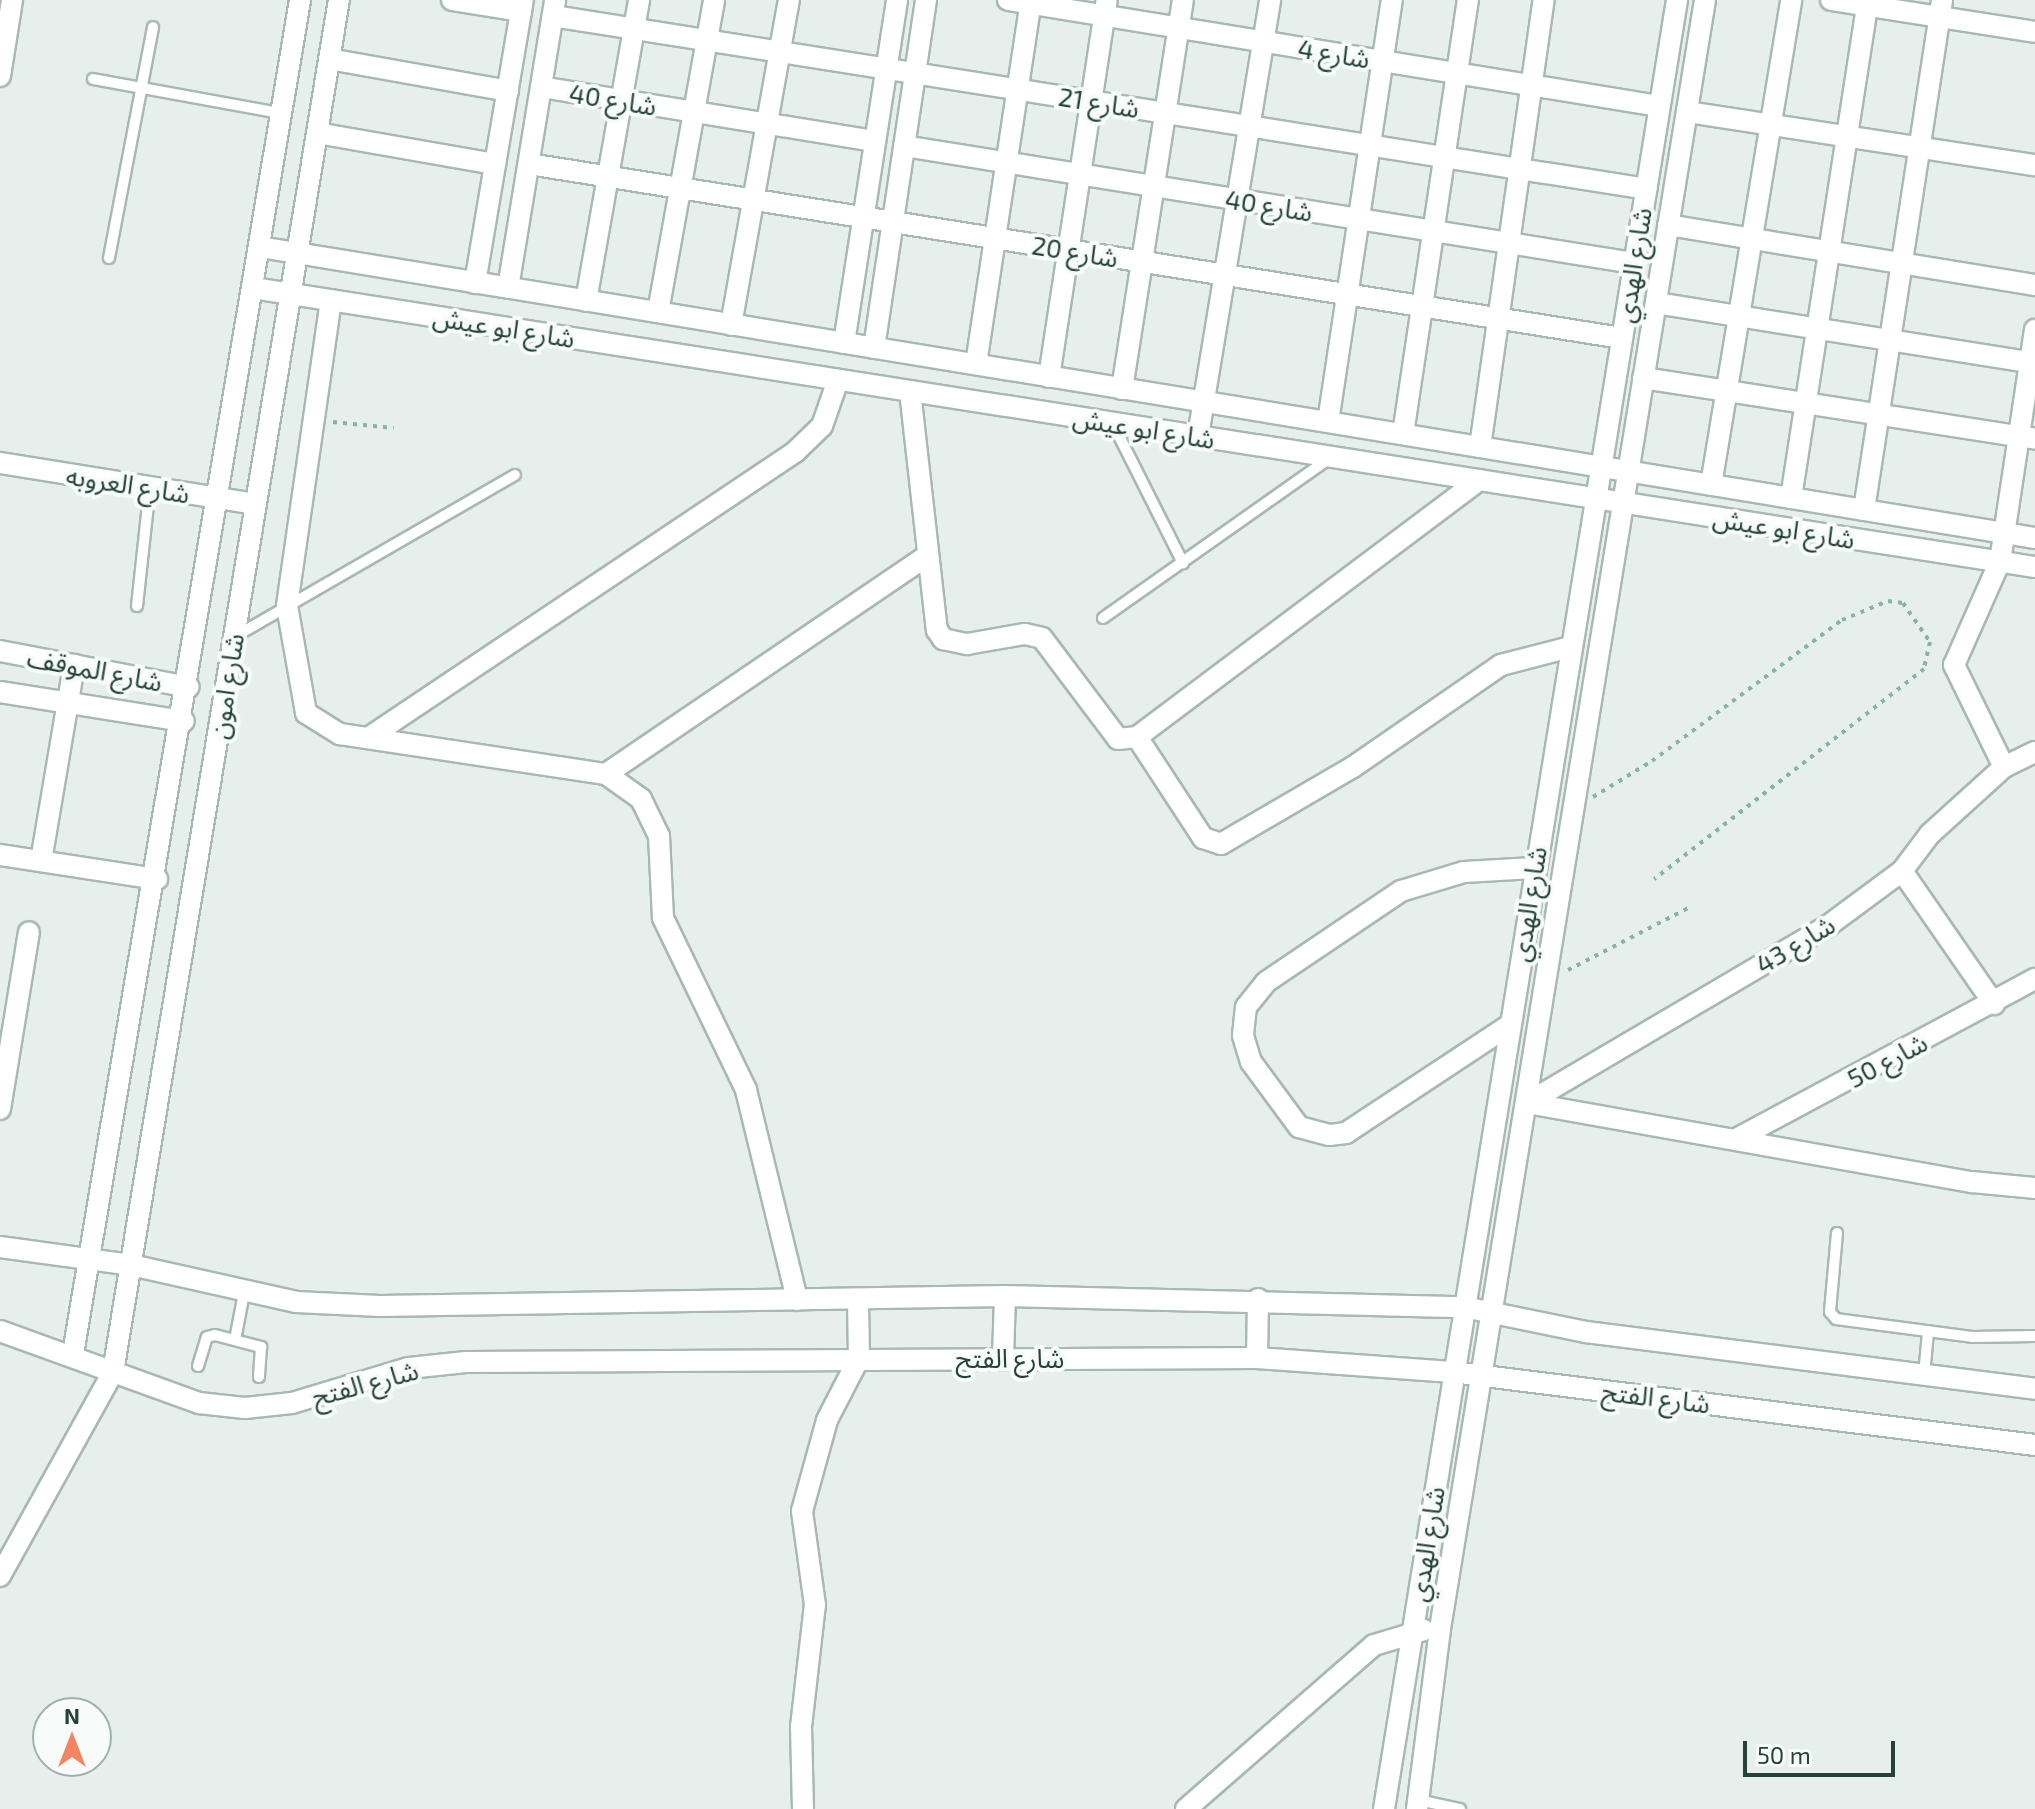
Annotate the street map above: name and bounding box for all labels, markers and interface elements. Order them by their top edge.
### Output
street label: شارع 4 [1296,32,1372,74]
street label: شارع 40 [567,77,659,121]
street label: شارع 21 [1056,80,1142,124]
street label: شارع 40 [1223,183,1315,227]
street label: شارع الهدي [1609,205,1657,325]
street label: شارع 20 [1030,229,1120,273]
street label: شارع ابو عيش [431,300,577,354]
street label: شارع ابو عيش [1071,401,1217,455]
street label: شارع العروبه [64,459,192,509]
street label: شارع ابو عيش [1711,501,1857,555]
street label: شارع امون [202,631,250,741]
street label: شارع الموقف [25,641,165,697]
street label: شارع الهدي [1504,844,1552,964]
street label: شارع 43 [1750,908,1840,980]
street label: شارع 50 [1842,1026,1932,1094]
street label: شارع الفتح [956,1342,1064,1374]
street label: شارع الفتح [308,1354,422,1412]
street label: شارع الفتح [1600,1375,1712,1419]
street label: شارع الهدي [1402,1484,1450,1604]
north arrow [32,1697,112,1777]
text: N [64,1702,80,1728]
scale bar [1747,1725,1899,1775]
text: 50 m [1757,1740,1811,1769]

